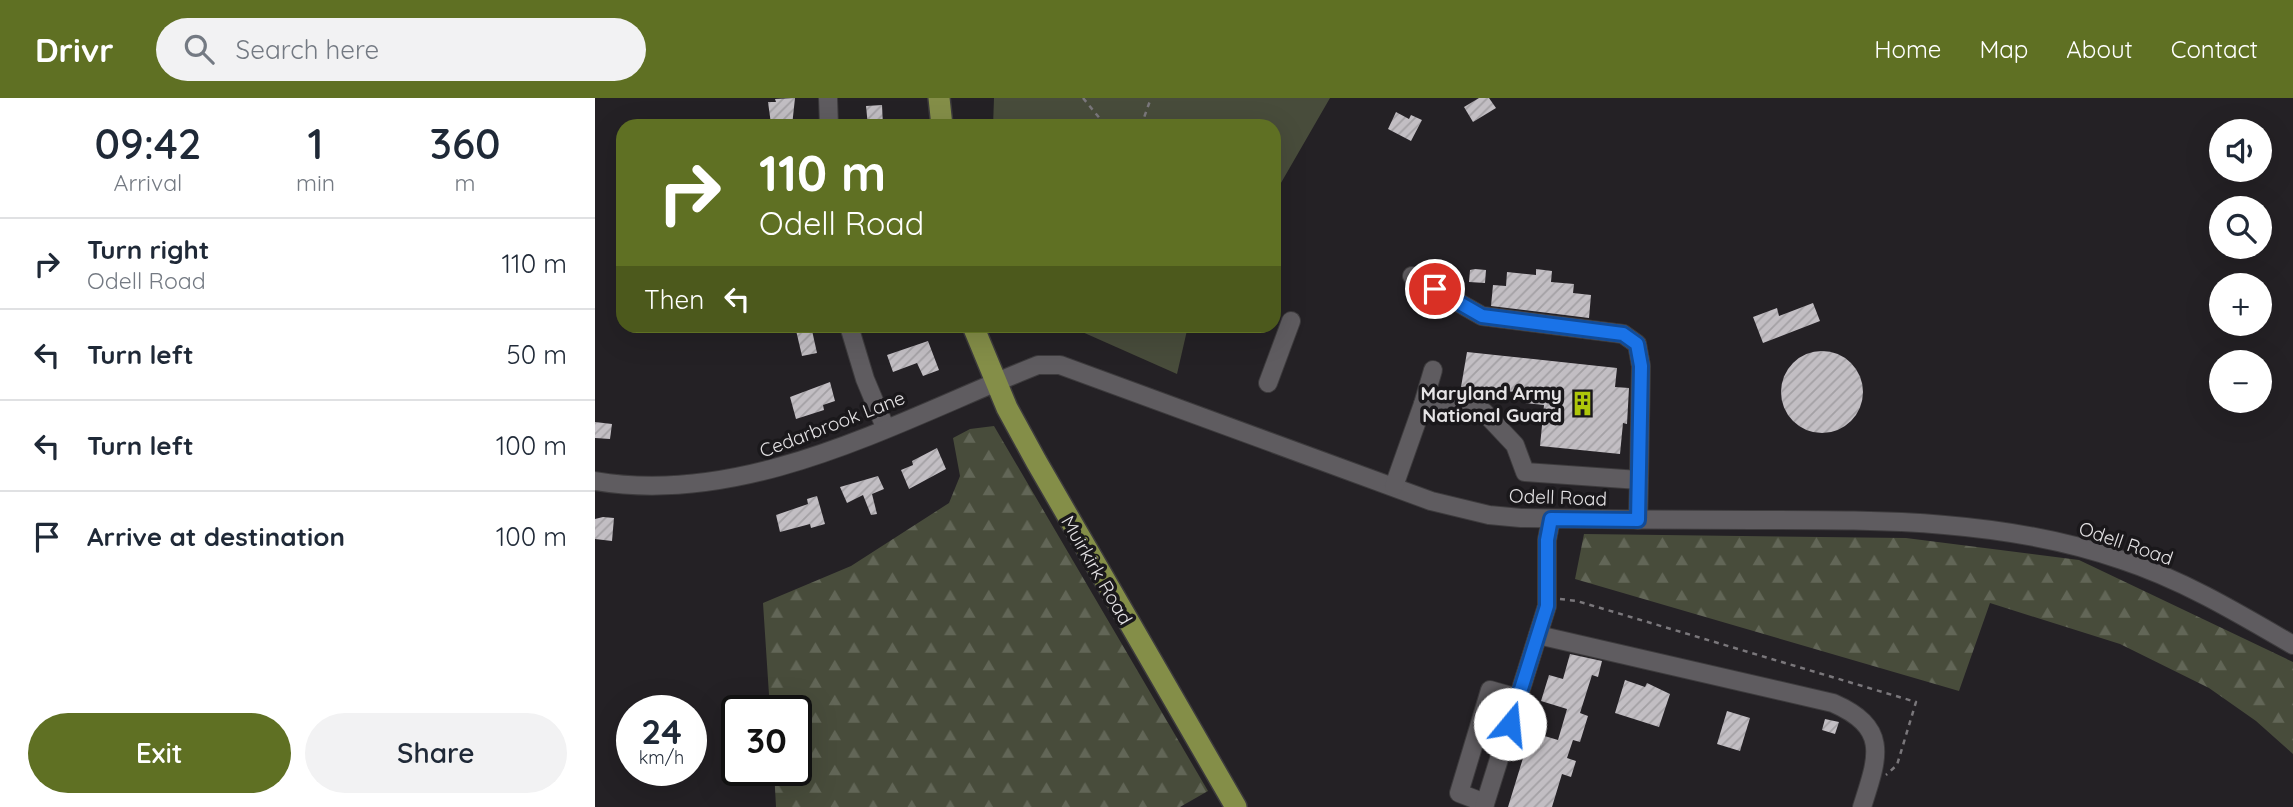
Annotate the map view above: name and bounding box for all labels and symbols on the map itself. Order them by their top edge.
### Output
pin [1405,259,1465,319]
place label: Maryland Army National Guard [1421,381,1562,427]
street label: Cedarbrook Lane [756,385,908,463]
building icon: Maryland Army National Guard [1568,390,1596,418]
street label: Odell Road [1509,483,1607,511]
street label: Muirkirk Road [1056,511,1138,629]
street label: Odell Road [2076,516,2176,570]
position arrow [1473,687,1547,761]
speed limit sign: 30 [721,695,812,786]

